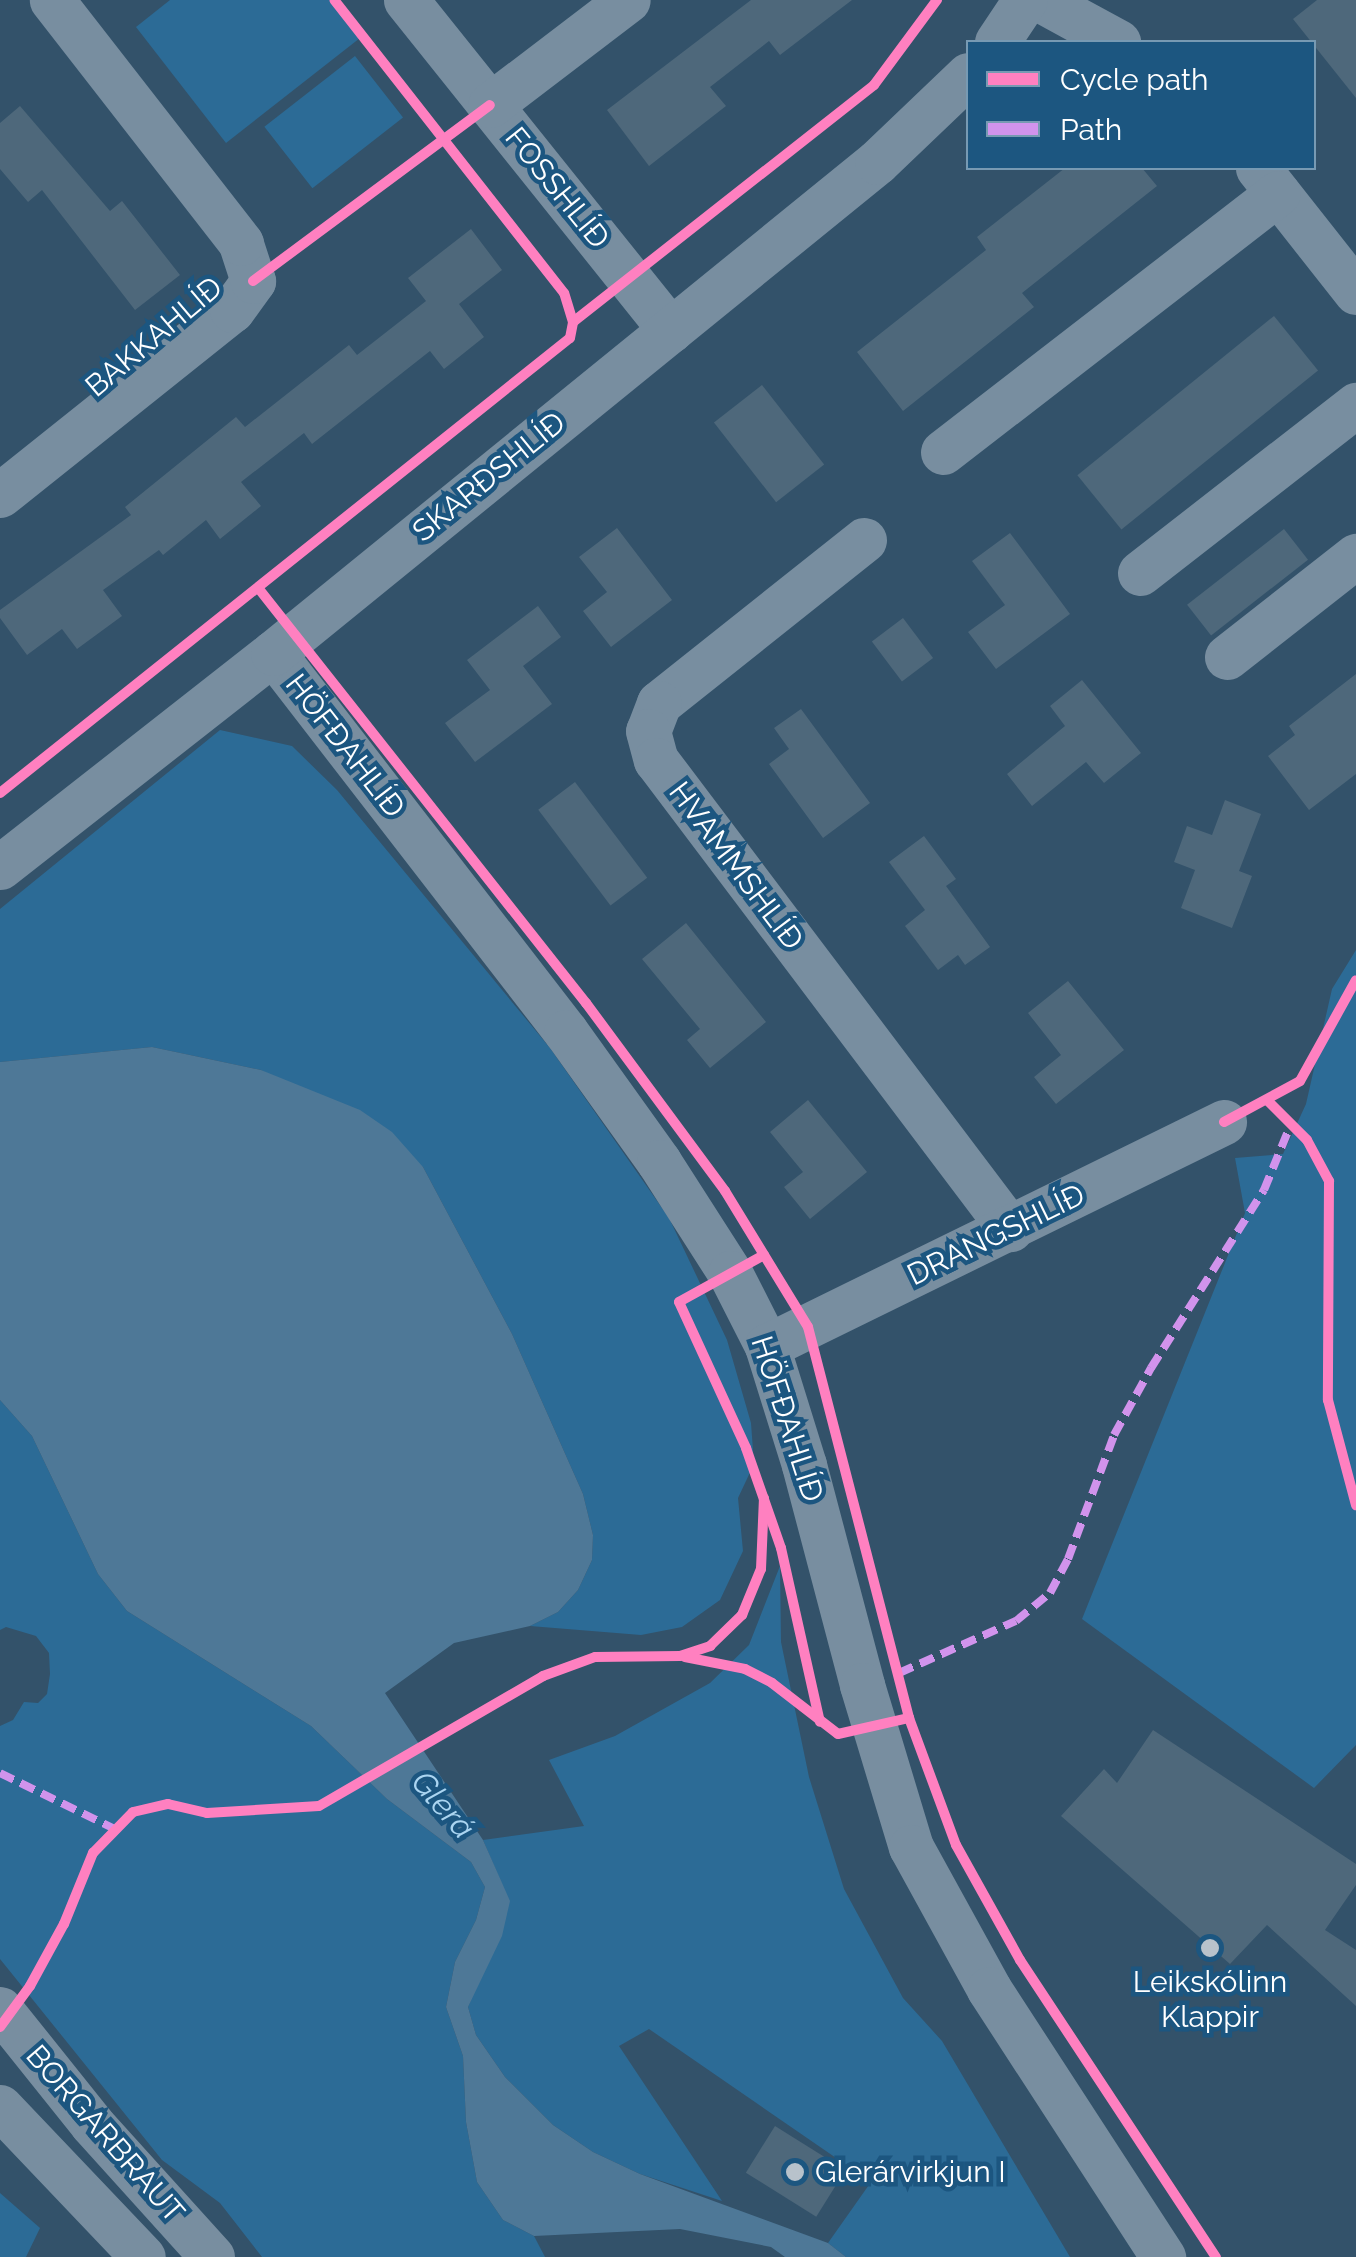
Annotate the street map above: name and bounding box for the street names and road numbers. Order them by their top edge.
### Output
street label: FOSSHLÍÐ [497,120,617,256]
street label: BAKKAHLÍÐ [78,269,230,405]
street label: SKARÐSHLÍÐ [405,405,573,549]
street label: HÖFÐAHLÍÐ [278,667,412,825]
street label: HVAMMSHLÍÐ [661,775,811,957]
street label: DRANGSHLÍÐ [901,1177,1091,1293]
street label: HÖFÐAHLÍÐ [743,1332,831,1506]
street label: BORGARBRAUT [18,2038,192,2230]

